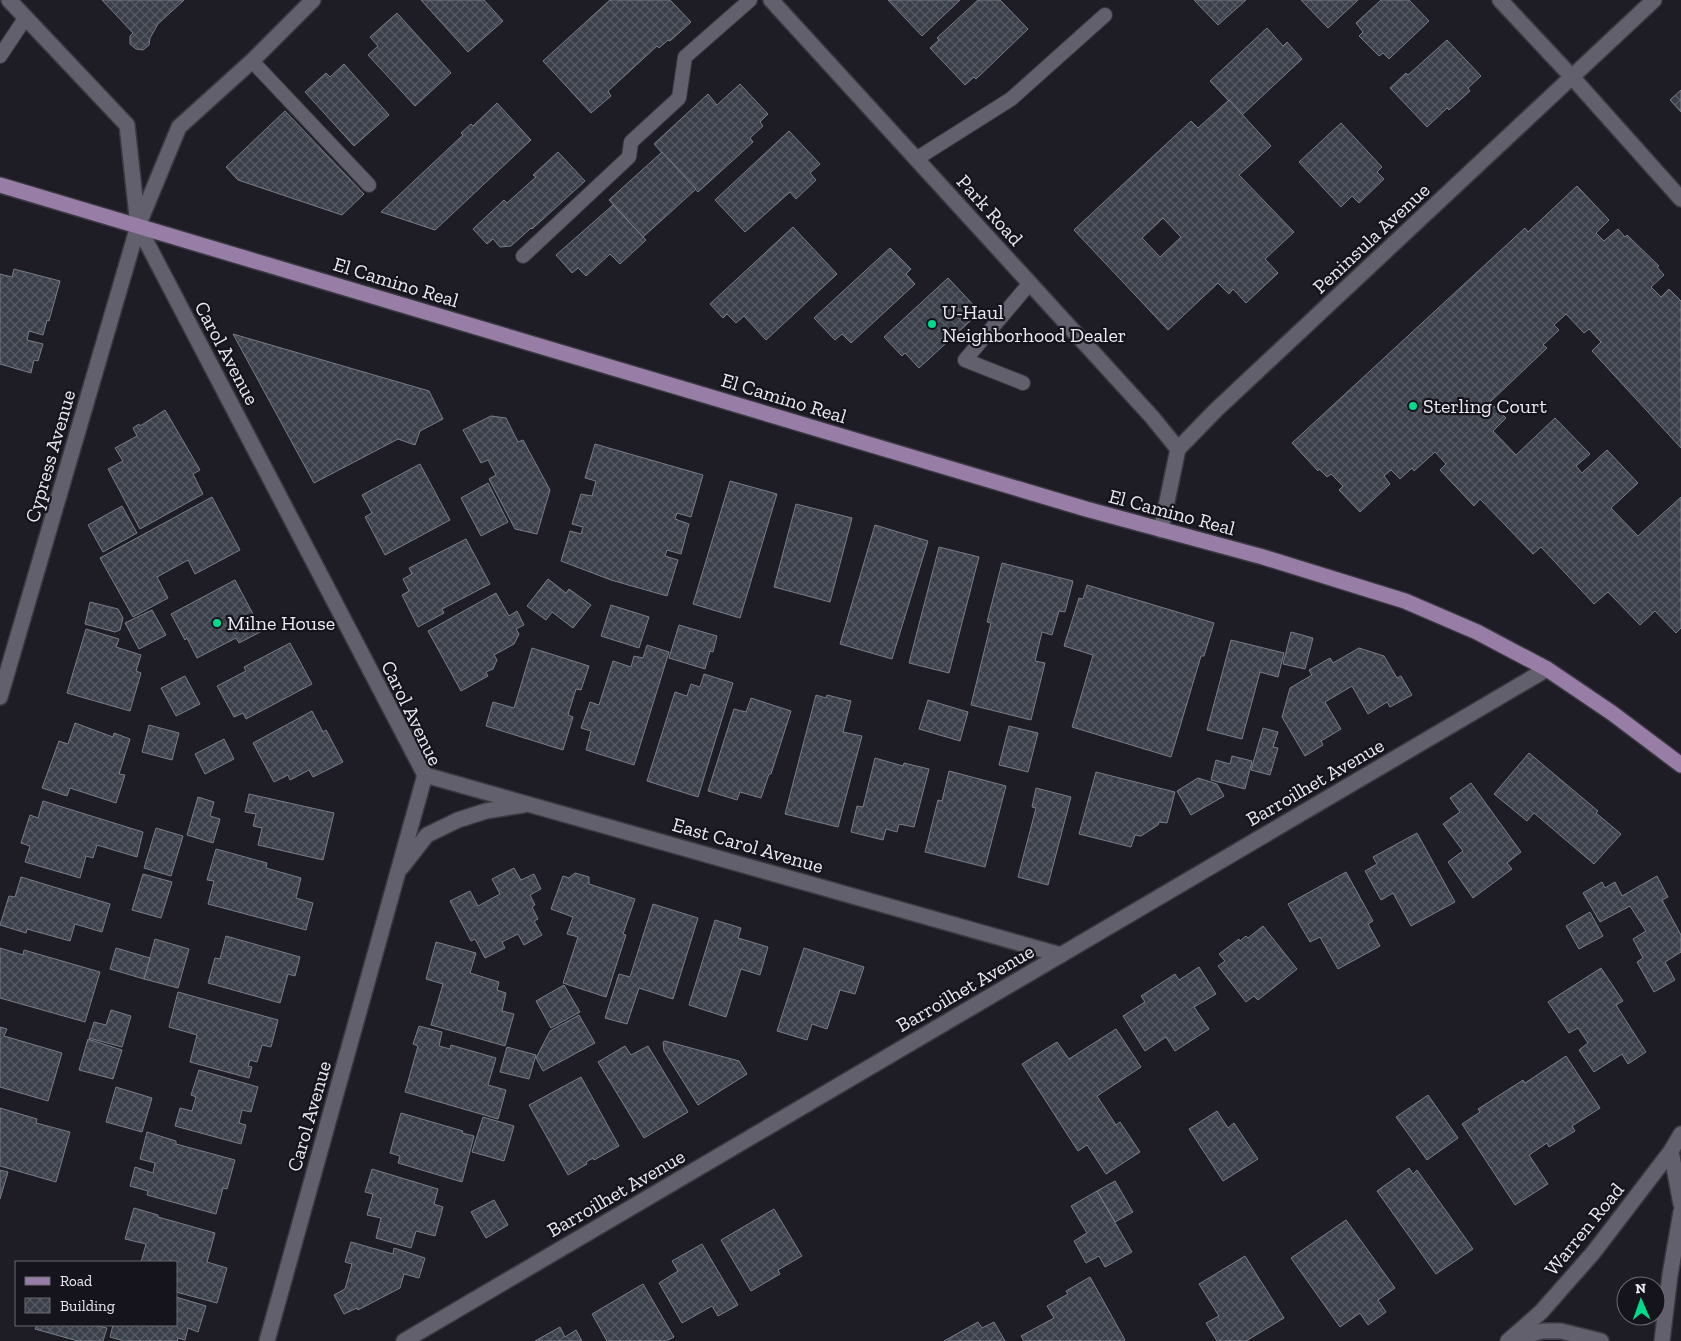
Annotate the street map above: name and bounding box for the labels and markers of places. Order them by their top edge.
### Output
place label: U-Haul Neighborhood Dealer [942,300,1126,347]
marker: U-Haul Neighborhood Dealer [926,318,938,330]
place label: Sterling Court [1423,394,1547,418]
marker: Sterling Court [1407,400,1419,412]
place label: Milne House [227,611,335,635]
marker: Milne House [211,617,223,629]

